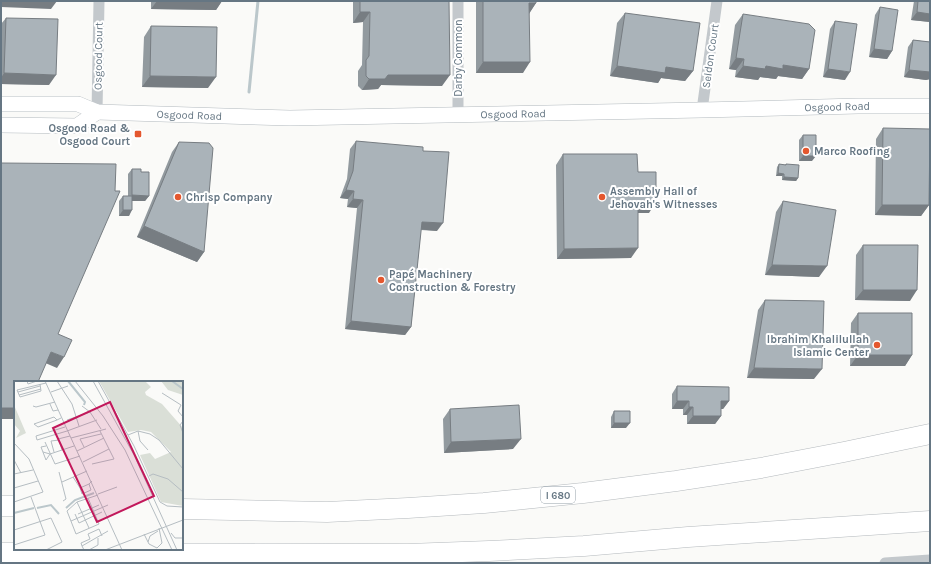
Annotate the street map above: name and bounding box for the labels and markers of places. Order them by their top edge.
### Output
place label: Osgood Road & Osgood Court [48,122,131,148]
marker: Osgood Road & Osgood Court [133,129,143,139]
place label: Marco Roofing [814,145,890,158]
marker: Marco Roofing [801,146,811,156]
place label: Assembly Hall of Jehovah's Witnesses [610,185,718,211]
place label: Chrisp Company [186,191,273,204]
marker: Chrisp Company [173,192,183,202]
marker: Assembly Hall of Jehovah's Witnesses [597,192,607,202]
place label: Papé Machinery Construction & Forestry [389,268,516,294]
marker: Papé Machinery Construction & Forestry [376,275,386,285]
place label: Ibrahim Khalilullah Islamic Center [767,333,870,359]
marker: Ibrahim Khalilullah Islamic Center [872,340,882,350]

